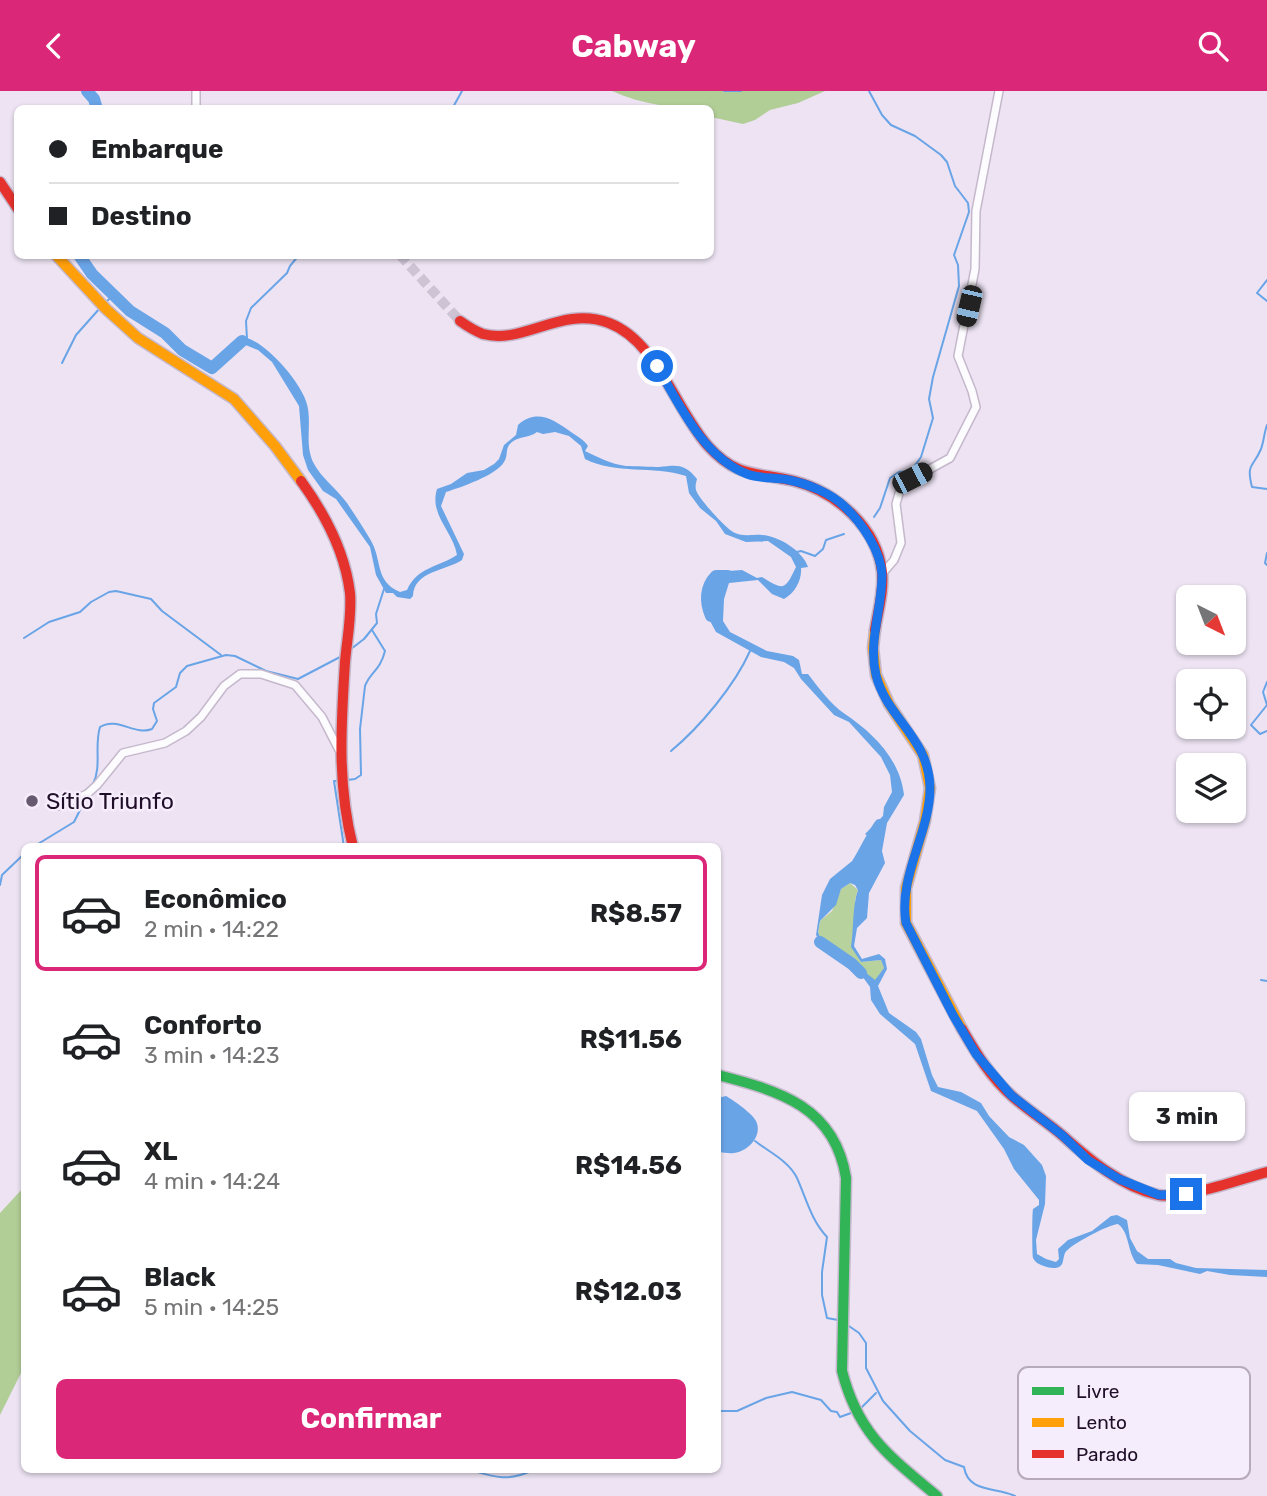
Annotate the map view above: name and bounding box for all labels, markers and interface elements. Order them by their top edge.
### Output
icon: back [35,27,73,65]
text: Cabway [571,27,696,65]
icon: search [1194,27,1232,65]
text: Embarque [91,134,223,165]
text: Destino [91,201,192,232]
car [955,283,984,329]
route start [641,350,673,382]
car [889,459,936,497]
north arrow [1176,585,1246,655]
map controls [1176,585,1246,823]
button: locate [1176,669,1246,739]
button: layers [1176,753,1246,823]
place label: Sítio Triunfo [46,787,174,815]
marker: Sítio Triunfo [24,793,40,809]
icon: car [60,882,123,945]
text: Econômico [144,884,287,915]
text: R$8.57 [590,898,682,929]
text: 2 min · 14:22 [144,915,279,943]
icon: car [60,1008,123,1071]
text: Conforto [144,1010,262,1041]
text: R$11.56 [580,1024,682,1055]
text: 3 min · 14:23 [144,1041,280,1069]
callout: 3 min [1128,1093,1244,1141]
text: 3 min [1156,1102,1218,1130]
icon: car [60,1134,123,1197]
text: XL [144,1136,177,1167]
text: R$14.56 [575,1150,682,1181]
text: 4 min · 14:24 [144,1167,280,1195]
route end [1170,1178,1202,1210]
icon: car [60,1260,123,1323]
text: Black [144,1262,216,1293]
text: R$12.03 [575,1276,682,1307]
text: 5 min · 14:25 [144,1293,279,1321]
legend [1018,1367,1250,1479]
button: Confirmar [56,1379,686,1459]
text: Livre [1076,1380,1120,1403]
text: Lento [1076,1411,1127,1434]
text: Parado [1076,1443,1138,1466]

